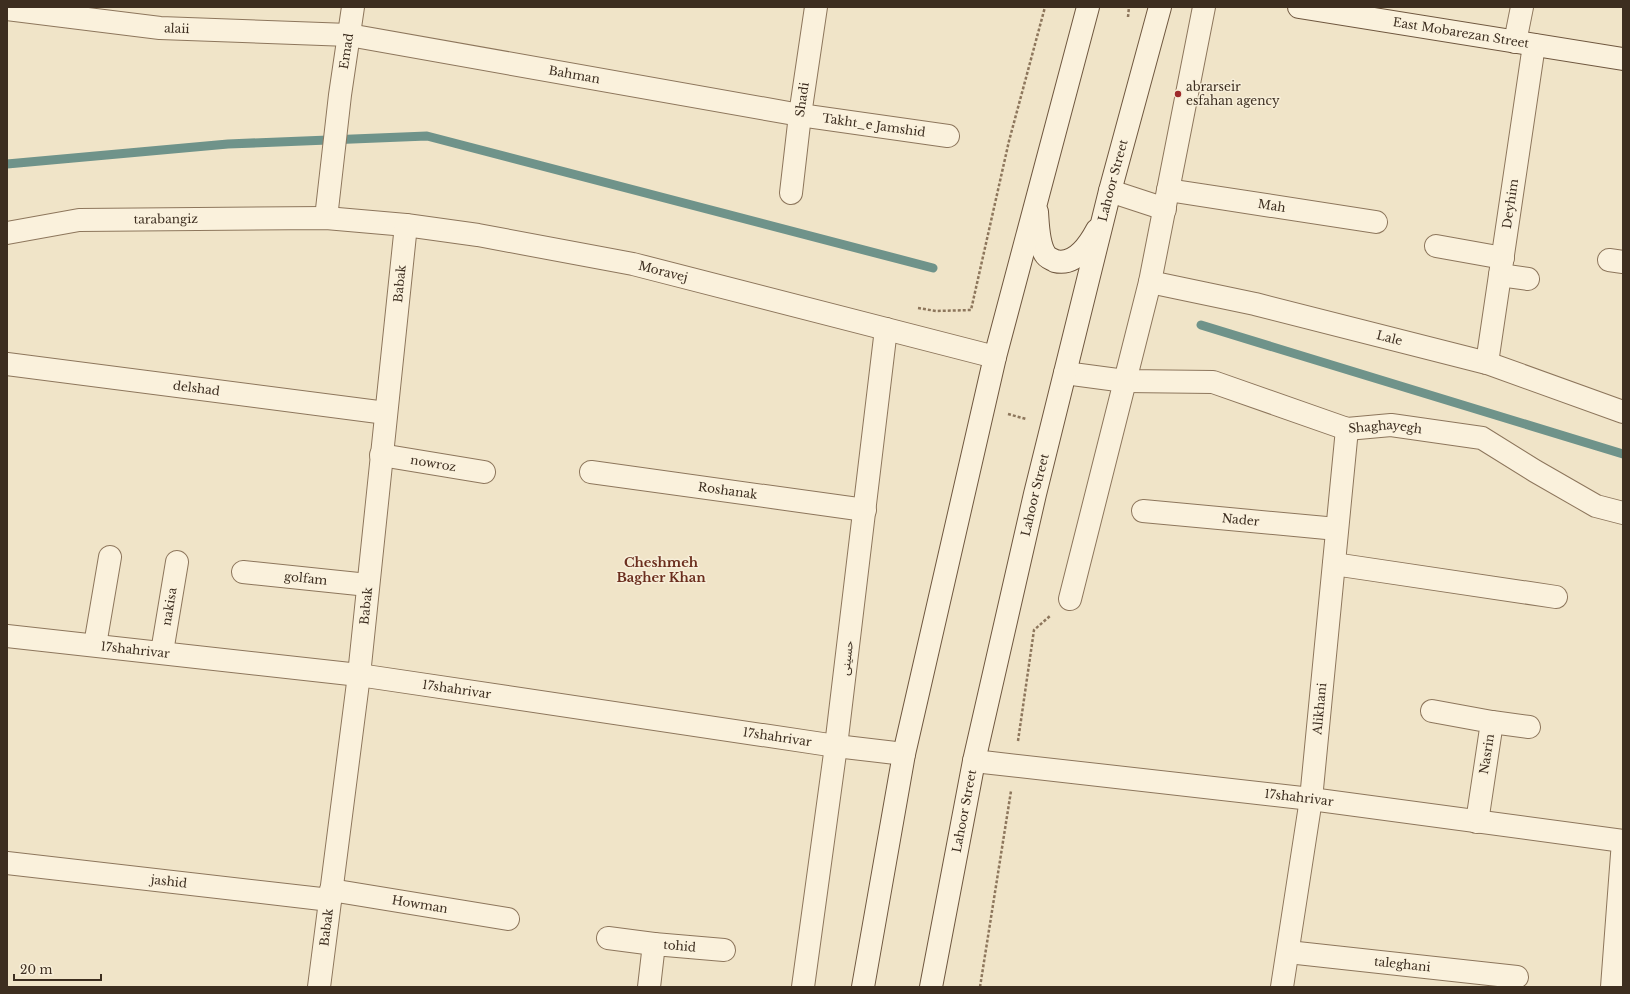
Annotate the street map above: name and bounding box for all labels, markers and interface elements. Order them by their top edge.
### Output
street label: East Mobarezan Street [1392,14,1531,51]
street label: alaii [164,20,190,36]
street label: Emad [336,32,356,70]
street label: Bahman [547,63,601,86]
place label: abrarseir esfahan agency [1186,79,1280,108]
street label: Shadi [792,81,812,118]
marker: abrarseir esfahan agency [1173,89,1183,99]
street label: Takht_e Jamshid [821,110,927,140]
street label: Lahoor Street [1095,137,1131,223]
street label: Deyhim [1499,178,1521,230]
street label: Mah [1257,196,1287,215]
street label: tarabangiz [134,211,198,227]
street label: Moravej [637,258,690,285]
street label: Babak [390,263,409,303]
street label: Lale [1375,327,1404,348]
street label: delshad [172,378,221,398]
street label: Shaghayegh [1348,417,1423,436]
street label: nowroz [409,452,458,474]
street label: Lahoor Street [1018,452,1052,538]
street label: Roshanak [697,479,759,502]
street label: Nader [1221,510,1260,529]
district label: Cheshmeh Bagher Khan [616,554,706,586]
street label: golfam [283,568,328,588]
street label: nakisa [159,586,180,627]
street label: Babak [356,586,375,625]
street label: 17shahrivar [100,638,171,661]
street label: حسینی [837,640,856,676]
street label: 17shahrivar [421,677,493,702]
street label: Alikhani [1309,682,1329,736]
street label: 17shahrivar [742,724,813,749]
street label: Nasrin [1476,733,1497,775]
street label: Lahoor Street [949,768,979,854]
street label: 17shahrivar [1264,786,1335,809]
street label: jashid [148,871,188,891]
street label: Howman [391,892,449,916]
street label: Babak [316,907,336,947]
street label: tohid [663,937,697,955]
street label: taleghani [1373,953,1431,975]
scale bar [14,956,101,982]
text: 20 m [20,962,52,977]

